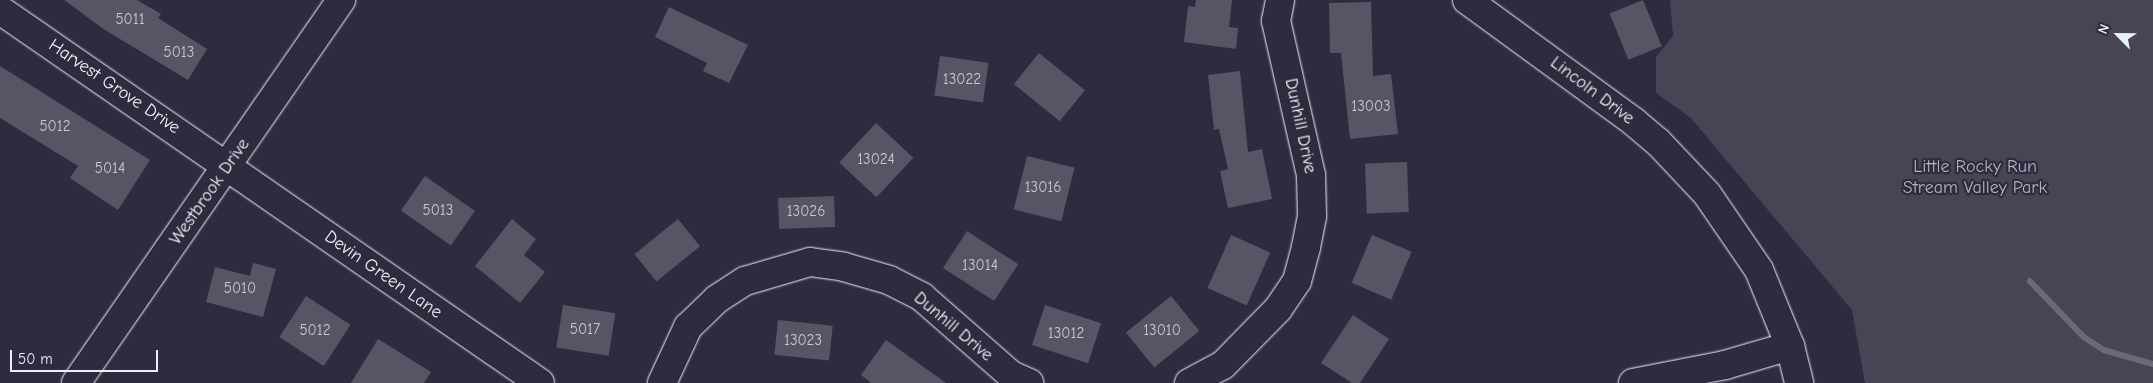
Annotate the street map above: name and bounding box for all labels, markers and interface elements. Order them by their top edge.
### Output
north arrow [2093,10,2143,60]
house number: 5011 [115,11,145,29]
text: N [2094,21,2113,36]
street label: Harvest Grove Drive [44,35,184,139]
house number: 5013 [164,44,194,62]
street label: Lincoln Drive [1546,52,1638,130]
house number: 13022 [943,71,981,89]
street label: Dunhill Drive [1279,76,1321,176]
house number: 13003 [1351,98,1391,116]
house number: 5012 [39,118,71,136]
street label: Westbrook Drive [165,135,255,249]
house number: 13024 [857,151,895,169]
park label: Little Rocky Run Stream Valley Park [1903,157,2047,200]
house number: 5014 [95,160,125,178]
house number: 13016 [1025,179,1061,197]
house number: 5013 [423,202,453,220]
house number: 13026 [787,203,825,221]
street label: Devin Green Lane [320,226,446,324]
house number: 13014 [962,257,998,275]
house number: 5010 [224,280,256,298]
street label: Dunhill Drive [909,288,997,366]
house number: 5017 [570,321,600,339]
house number: 5012 [299,322,331,340]
house number: 13010 [1143,322,1181,340]
house number: 13012 [1048,325,1084,343]
house number: 13023 [784,332,822,350]
scale bar [12,340,160,372]
text: 50 m [18,350,53,368]

